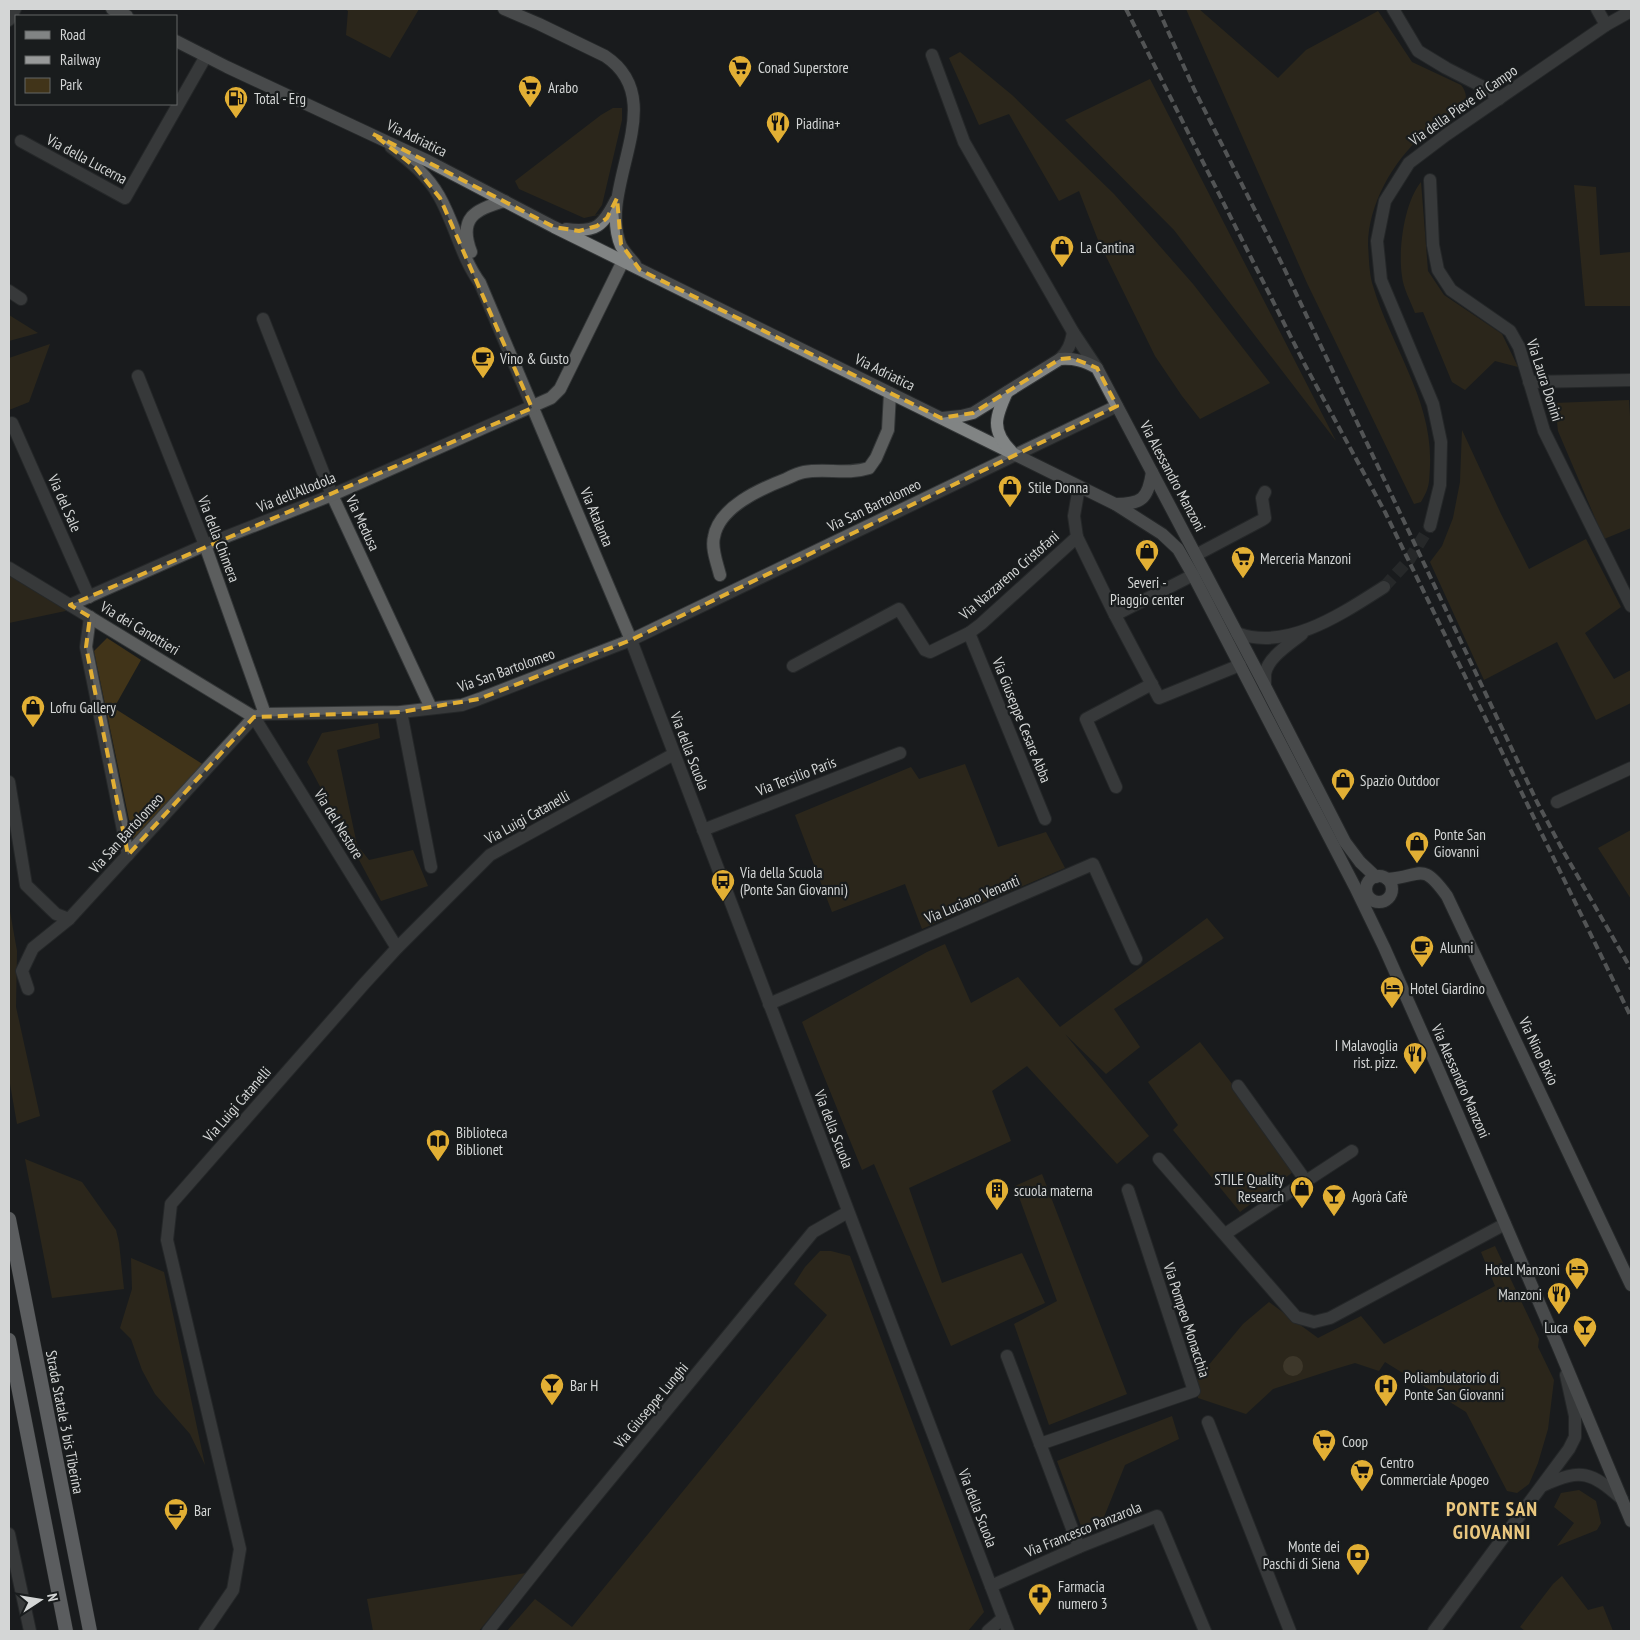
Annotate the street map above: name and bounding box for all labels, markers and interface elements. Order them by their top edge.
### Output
legend [15,15,178,105]
text: Road [60,25,86,44]
text: Railway [60,50,101,69]
supermarket icon: Conad Superstore [727,54,753,88]
place label: Conad Superstore [758,58,849,77]
street label: Via della Pieve di Campo [1404,61,1521,150]
supermarket icon: Arabo [517,74,543,108]
text: Park [60,75,82,94]
place label: Arabo [548,78,578,97]
fuel station icon: Total - Erg [223,85,249,119]
place label: Total - Erg [254,89,306,108]
restaurant icon: Piadina+ [765,110,791,144]
place label: Piadina+ [796,114,841,133]
street label: Via Adriatica [383,115,450,161]
street label: Via della Lucerna [42,129,131,188]
shop icon: La Cantina [1049,234,1075,268]
place label: La Cantina [1080,238,1134,257]
street label: Via Laura Donini [1522,336,1567,423]
cafe icon: Vino & Gusto [470,345,496,379]
place label: Vino & Gusto [499,349,569,368]
street label: Via Adriatica [851,349,918,395]
street label: Via Alessandro Manzoni [1135,417,1210,535]
street label: Via dell'Allodola [253,468,338,517]
street label: Via del Sale [44,470,86,535]
street label: Via San Bartolomeo [823,474,924,536]
shop icon: Stile Donna [997,474,1023,508]
place label: Stile Donna [1028,478,1088,497]
street label: Via Atalanta [576,484,618,549]
street label: Via Medusa [341,491,384,554]
street label: Via della Chimera [193,492,244,585]
street label: Via Nazzareno Cristofani [954,527,1063,624]
shop icon: Severi - Piaggio center [1134,538,1160,572]
supermarket icon: Merceria Manzoni [1230,545,1256,579]
place label: Merceria Manzoni [1260,549,1351,568]
place label: Severi - Piaggio center [1110,573,1185,609]
street label: Via dei Canottieri [96,596,183,659]
street label: Via San Bartolomeo [454,644,557,697]
street label: Via Giuseppe Cesare Abba [988,654,1056,785]
shop icon: Lofru Gallery [20,694,46,728]
place label: Lofru Gallery [50,698,116,717]
street label: Via della Scuola [666,708,714,793]
street label: Via Tersilio Paris [752,752,839,800]
shop icon: Spazio Outdoor [1330,767,1356,801]
place label: Spazio Outdoor [1360,771,1441,790]
street label: Via del Nestore [310,785,368,862]
street label: Via Luigi Catanelli [480,786,573,849]
street label: Via San Bartolomeo [84,789,167,878]
place label: Ponte San Giovanni [1434,825,1486,861]
shop icon: Ponte San Giovanni [1404,830,1430,864]
place label: Via della Scuola (Ponte San Giovanni) [739,863,848,899]
bus stop icon: Via della Scuola (Ponte San Giovanni) [710,868,736,902]
street label: Via Luciano Venanti [921,870,1022,928]
cafe icon: Alunni [1409,934,1435,968]
place label: Alunni [1440,938,1474,957]
hotel icon: Hotel Giardino [1379,975,1405,1009]
place label: Hotel Giardino [1410,979,1485,998]
street label: Via Nino Bixio [1515,1013,1563,1088]
street label: Via Alessandro Manzoni [1427,1020,1495,1141]
place label: I Malavoglia rist. pizz. [1335,1036,1398,1072]
restaurant icon: I Malavoglia rist. pizz. [1402,1041,1428,1075]
street label: Via Luigi Catanelli [198,1062,275,1146]
street label: Via della Scuola [810,1086,858,1171]
place label: Biblioteca Biblionet [456,1123,507,1159]
library icon: Biblioteca Biblionet [425,1128,451,1162]
place label: STILE Quality Research [1214,1170,1284,1206]
shop icon: STILE Quality Research [1289,1175,1315,1209]
building icon: scuola materna [984,1177,1010,1211]
place label: scuola materna [1014,1181,1093,1200]
bar icon: Agorà Cafè [1321,1183,1347,1217]
place label: Agorà Cafè [1352,1187,1408,1206]
hotel icon: Hotel Manzoni [1564,1256,1590,1290]
street label: Via Pompeo Monacchia [1159,1259,1214,1380]
place label: Hotel Manzoni [1485,1260,1560,1279]
restaurant icon: Manzoni [1546,1281,1572,1315]
place label: Manzoni [1498,1285,1542,1304]
bar icon: Luca [1572,1314,1598,1348]
place label: Luca [1544,1318,1568,1337]
street label: Strada Statale 3 bis Tiberina [42,1349,88,1495]
street label: Via Giuseppe Lunghi [609,1358,692,1452]
place label: Poliambulatorio di Ponte San Giovanni [1404,1368,1504,1404]
bar icon: Bar H [539,1372,565,1406]
hospital icon: Poliambulatorio di Ponte San Giovanni [1373,1373,1399,1407]
place label: Bar H [570,1376,598,1395]
supermarket icon: Coop [1311,1428,1337,1462]
place label: Coop [1342,1432,1368,1451]
place label: Centro Commerciale Apogeo [1380,1453,1489,1489]
supermarket icon: Centro Commerciale Apogeo [1349,1458,1375,1492]
street label: Via della Scuola [954,1465,1002,1550]
district label: PONTE SAN GIOVANNI [1446,1496,1538,1545]
cafe icon: Bar [163,1497,189,1531]
street label: Via Francesco Panzarola [1021,1497,1144,1561]
place label: Bar [194,1501,212,1520]
place label: Monte dei Paschi di Siena [1263,1537,1340,1573]
bank icon: Monte dei Paschi di Siena [1345,1542,1371,1576]
north arrow [15,1575,65,1625]
place label: Farmacia numero 3 [1058,1577,1108,1613]
pharmacy icon: Farmacia numero 3 [1027,1582,1053,1616]
text: N [43,1592,62,1603]

